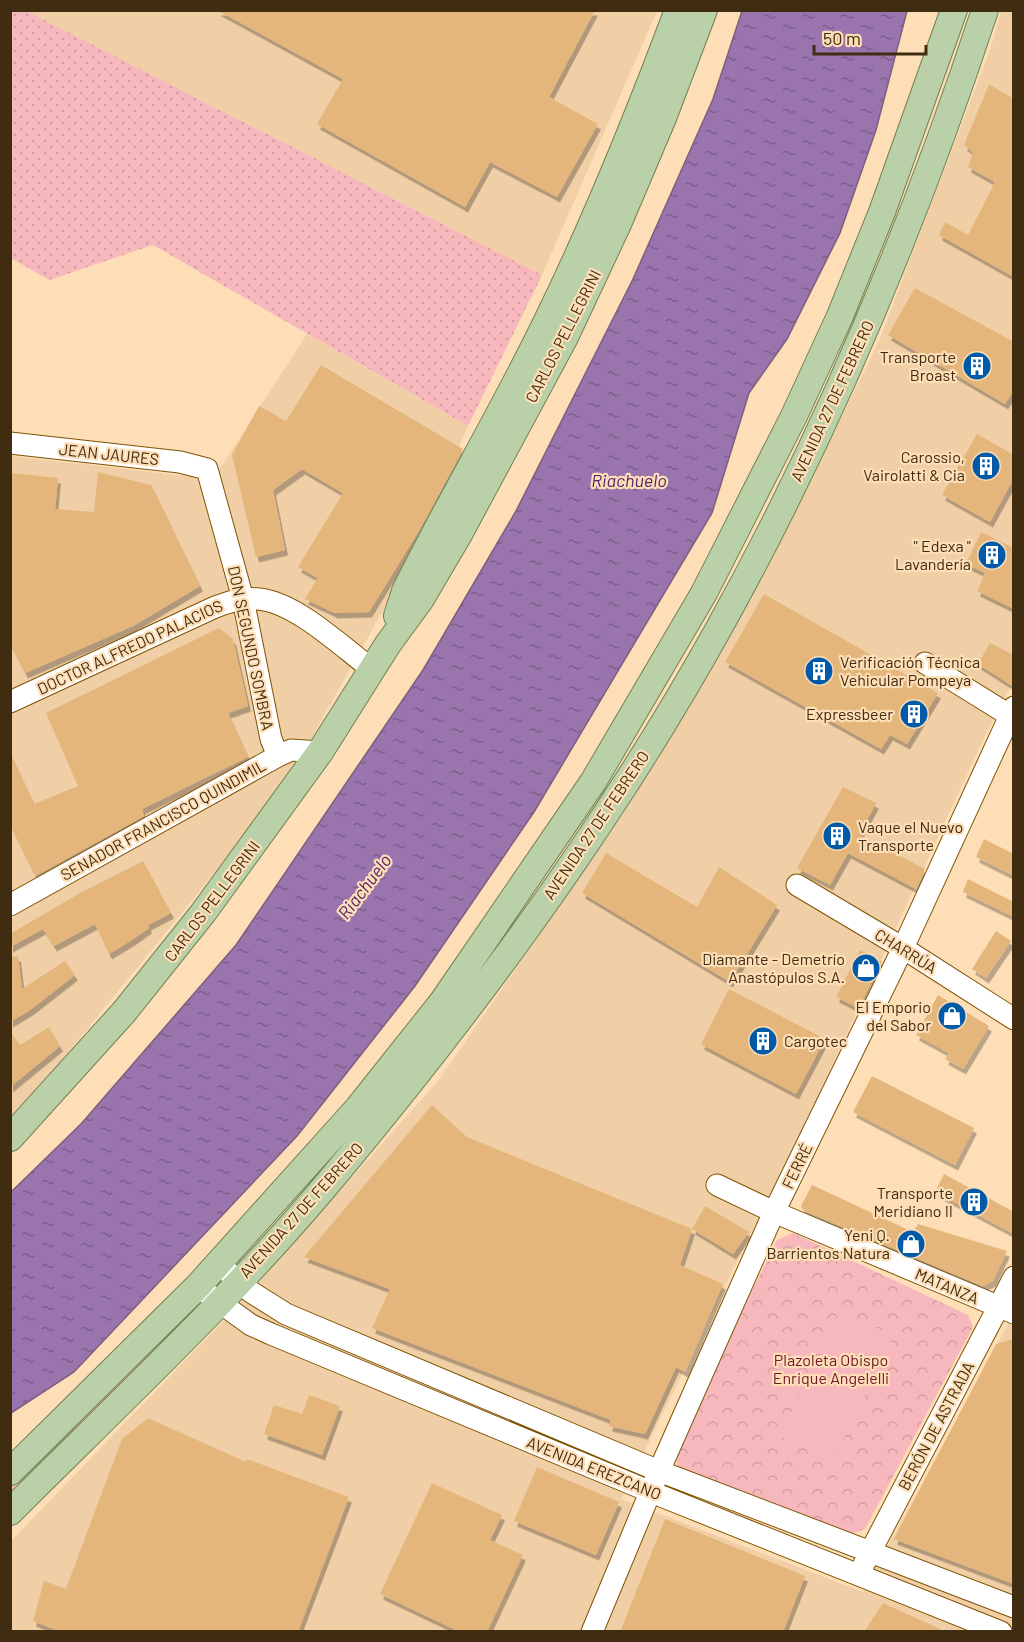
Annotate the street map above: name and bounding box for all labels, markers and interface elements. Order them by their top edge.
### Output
scale bar [814,18,926,56]
text: 50 m [823,27,861,49]
street label: CARLOS PELLEGRINI [521,266,604,405]
street label: AVENIDA 27 DE FEBRERO [786,317,877,484]
place label: Transporte Broast [880,347,956,384]
building icon: Transporte Broast [961,350,993,382]
street label: JEAN JAURES [58,439,160,468]
place label: Carossio, Vairolatti & Cia [863,447,965,484]
building icon: Carossio, Vairolatti & Cia [970,450,1002,482]
water label: Riachuelo [591,469,667,491]
place label: '' Edexa '' Lavandería [895,536,971,573]
building icon: '' Edexa '' Lavandería [976,539,1008,571]
street label: DON SEGUNDO SOMBRA [225,564,278,732]
street label: DOCTOR ALFREDO PALACIOS [34,595,225,698]
place label: Verificación Técnica Vehicular Pompeya [840,652,980,689]
building icon: Verificación Técnica Vehicular Pompeya [803,655,835,687]
building icon: Expressbeer [898,698,930,730]
place label: Expressbeer [806,704,893,723]
street label: AVENIDA 27 DE FEBRERO [539,747,652,903]
street label: SENADOR FRANCISCO QUINDIMIL [57,755,269,884]
place label: Vaque el Nuevo Transporte [858,817,963,854]
building icon: Vaque el Nuevo Transporte [821,820,853,852]
street label: CARLOS PELLEGRINI [160,837,263,965]
water label: Riachuelo [333,850,396,923]
street label: CHARRÚA [872,924,941,977]
place label: Diamante - Demetrío Anastópulos S.A. [702,949,845,986]
shop icon: Diamante - Demetrío Anastópulos S.A. [850,952,882,984]
place label: El Emporio del Sabor [855,997,931,1034]
shop icon: El Emporio del Sabor [936,1000,968,1032]
building icon: Cargotec [747,1025,779,1057]
place label: Cargotec [784,1031,847,1050]
street label: AVENIDA 27 DE FEBRERO [235,1138,366,1281]
street label: FERRÉ [777,1140,816,1192]
place label: Transporte Meridiano II [873,1183,953,1220]
building icon: Transporte Meridiano II [958,1186,990,1218]
place label: Yeni Q. Barrientos Natura [767,1225,890,1262]
shop icon: Yeni Q. Barrientos Natura [895,1228,927,1260]
street label: MATANZA [912,1264,982,1308]
park label: Plazoleta Obispo Enrique Angelelli [773,1350,889,1387]
street label: BERÓN DE ASTRADA [894,1358,978,1493]
street label: AVENIDA EREZCANO [524,1432,664,1503]

